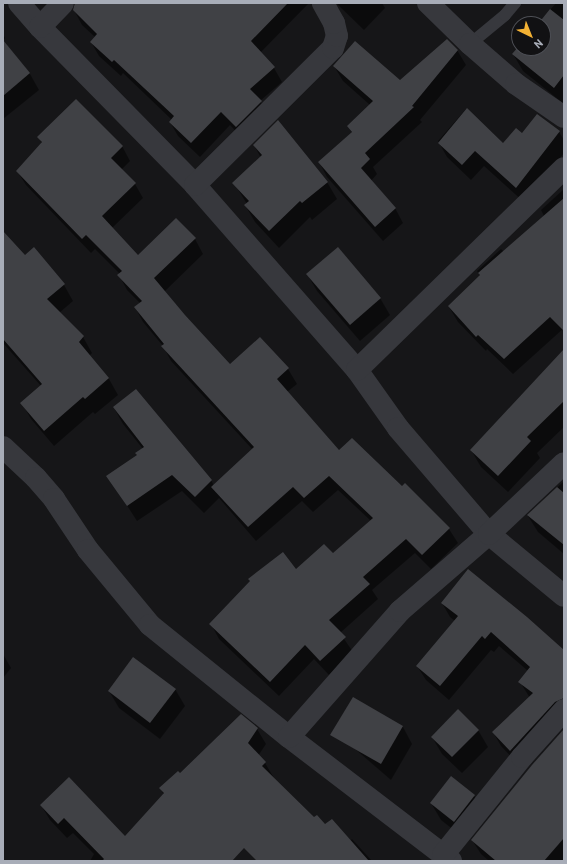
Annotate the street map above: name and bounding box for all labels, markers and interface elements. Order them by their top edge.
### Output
north arrow [511,16,551,56]
text: N [532,37,546,52]

